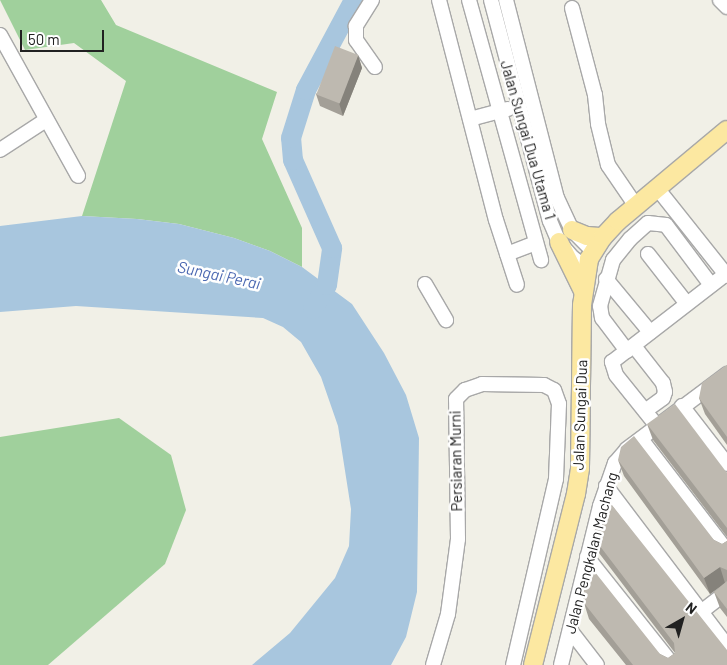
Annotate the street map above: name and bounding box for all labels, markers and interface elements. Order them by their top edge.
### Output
scale bar [22,20,106,52]
text: 50 m [28,30,60,48]
street label: Jalan Sungai Dua Utama 1 [497,58,559,222]
water label: Sungai Perai [176,257,262,293]
street label: Jalan Sungai Dua [569,359,591,471]
street label: Persiaran Murni [446,410,466,512]
street label: Jalan Pengkalan Machang [561,470,621,636]
north arrow [657,595,707,645]
text: N [683,598,700,617]

